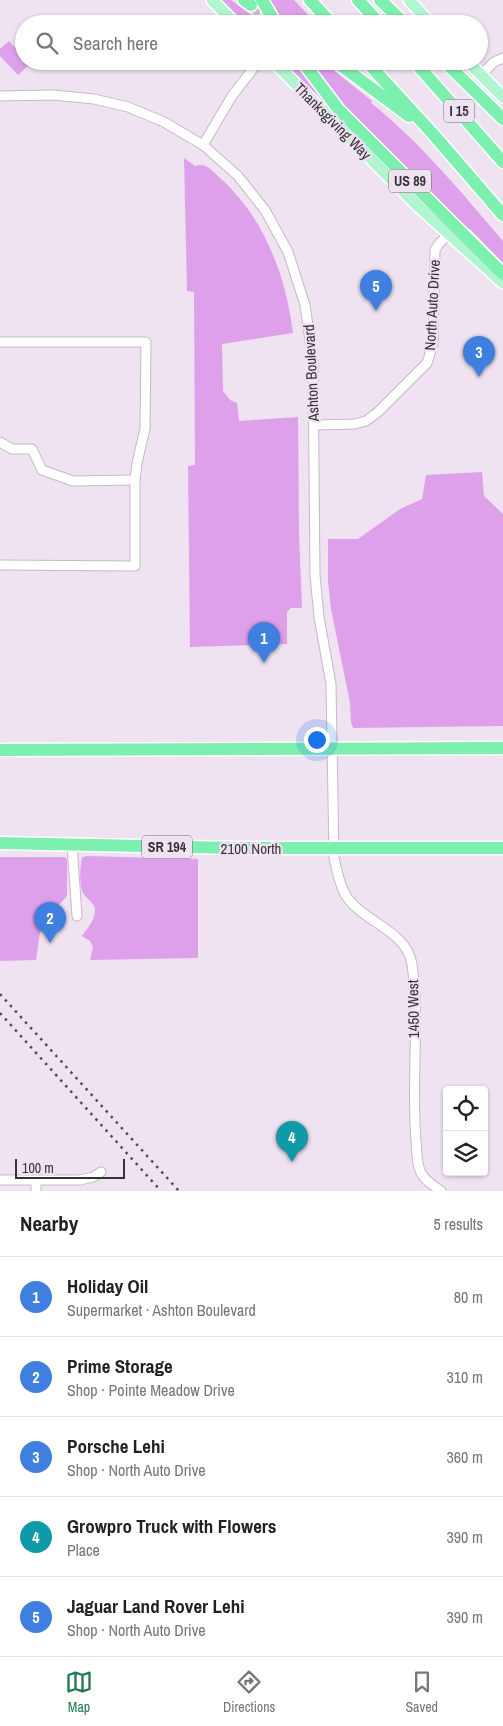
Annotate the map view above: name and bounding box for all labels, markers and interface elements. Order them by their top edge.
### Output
search box [15,15,488,70]
icon: search [33,29,61,57]
text: Search here [73,30,158,56]
street label: Thanksgiving Way [290,78,377,165]
road number: I 15 [444,100,474,122]
road number: US 89 [389,170,431,192]
street label: North Auto Drive [419,259,445,351]
pin: 5 [360,270,392,311]
street label: Ashton Boulevard [298,324,324,423]
pin: 3 [463,336,495,377]
pin: 1 [248,622,280,663]
your location [304,727,330,753]
road number: SR 194 [142,836,192,859]
street label: 2100 North [221,838,281,859]
pin: 2 [34,902,66,943]
street label: 1450 West [402,979,424,1038]
map controls [443,1086,488,1176]
button: locate [443,1086,488,1131]
pin: 4 [276,1121,308,1162]
button: layers [443,1131,488,1176]
scale bar [15,1156,125,1179]
text: 100 m [22,1159,54,1177]
text: Nearby [20,1209,78,1238]
text: 5 results [433,1213,483,1235]
text: Holiday Oil [67,1273,148,1299]
text: 1 [32,1286,40,1308]
text: 80 m [454,1286,483,1308]
text: Supermarket · Ashton Boulevard [67,1299,256,1321]
text: Prime Storage [67,1353,173,1379]
text: 2 [32,1366,40,1388]
text: 310 m [447,1366,483,1388]
text: Shop · Pointe Meadow Drive [67,1379,235,1401]
text: Porsche Lehi [67,1433,165,1459]
text: 3 [32,1446,40,1468]
text: 360 m [447,1446,483,1468]
text: Shop · North Auto Drive [67,1459,206,1481]
text: Growpro Truck with Flowers [67,1513,277,1539]
text: 4 [32,1526,40,1548]
text: 390 m [447,1526,483,1548]
text: Place [67,1539,100,1561]
text: Jaguar Land Rover Lehi [67,1593,245,1619]
text: 5 [32,1606,40,1628]
text: 390 m [447,1606,483,1628]
text: Shop · North Auto Drive [67,1619,206,1641]
tab: Map [65,1668,93,1716]
tab: Directions [223,1668,275,1716]
tab: Saved [405,1668,438,1716]

